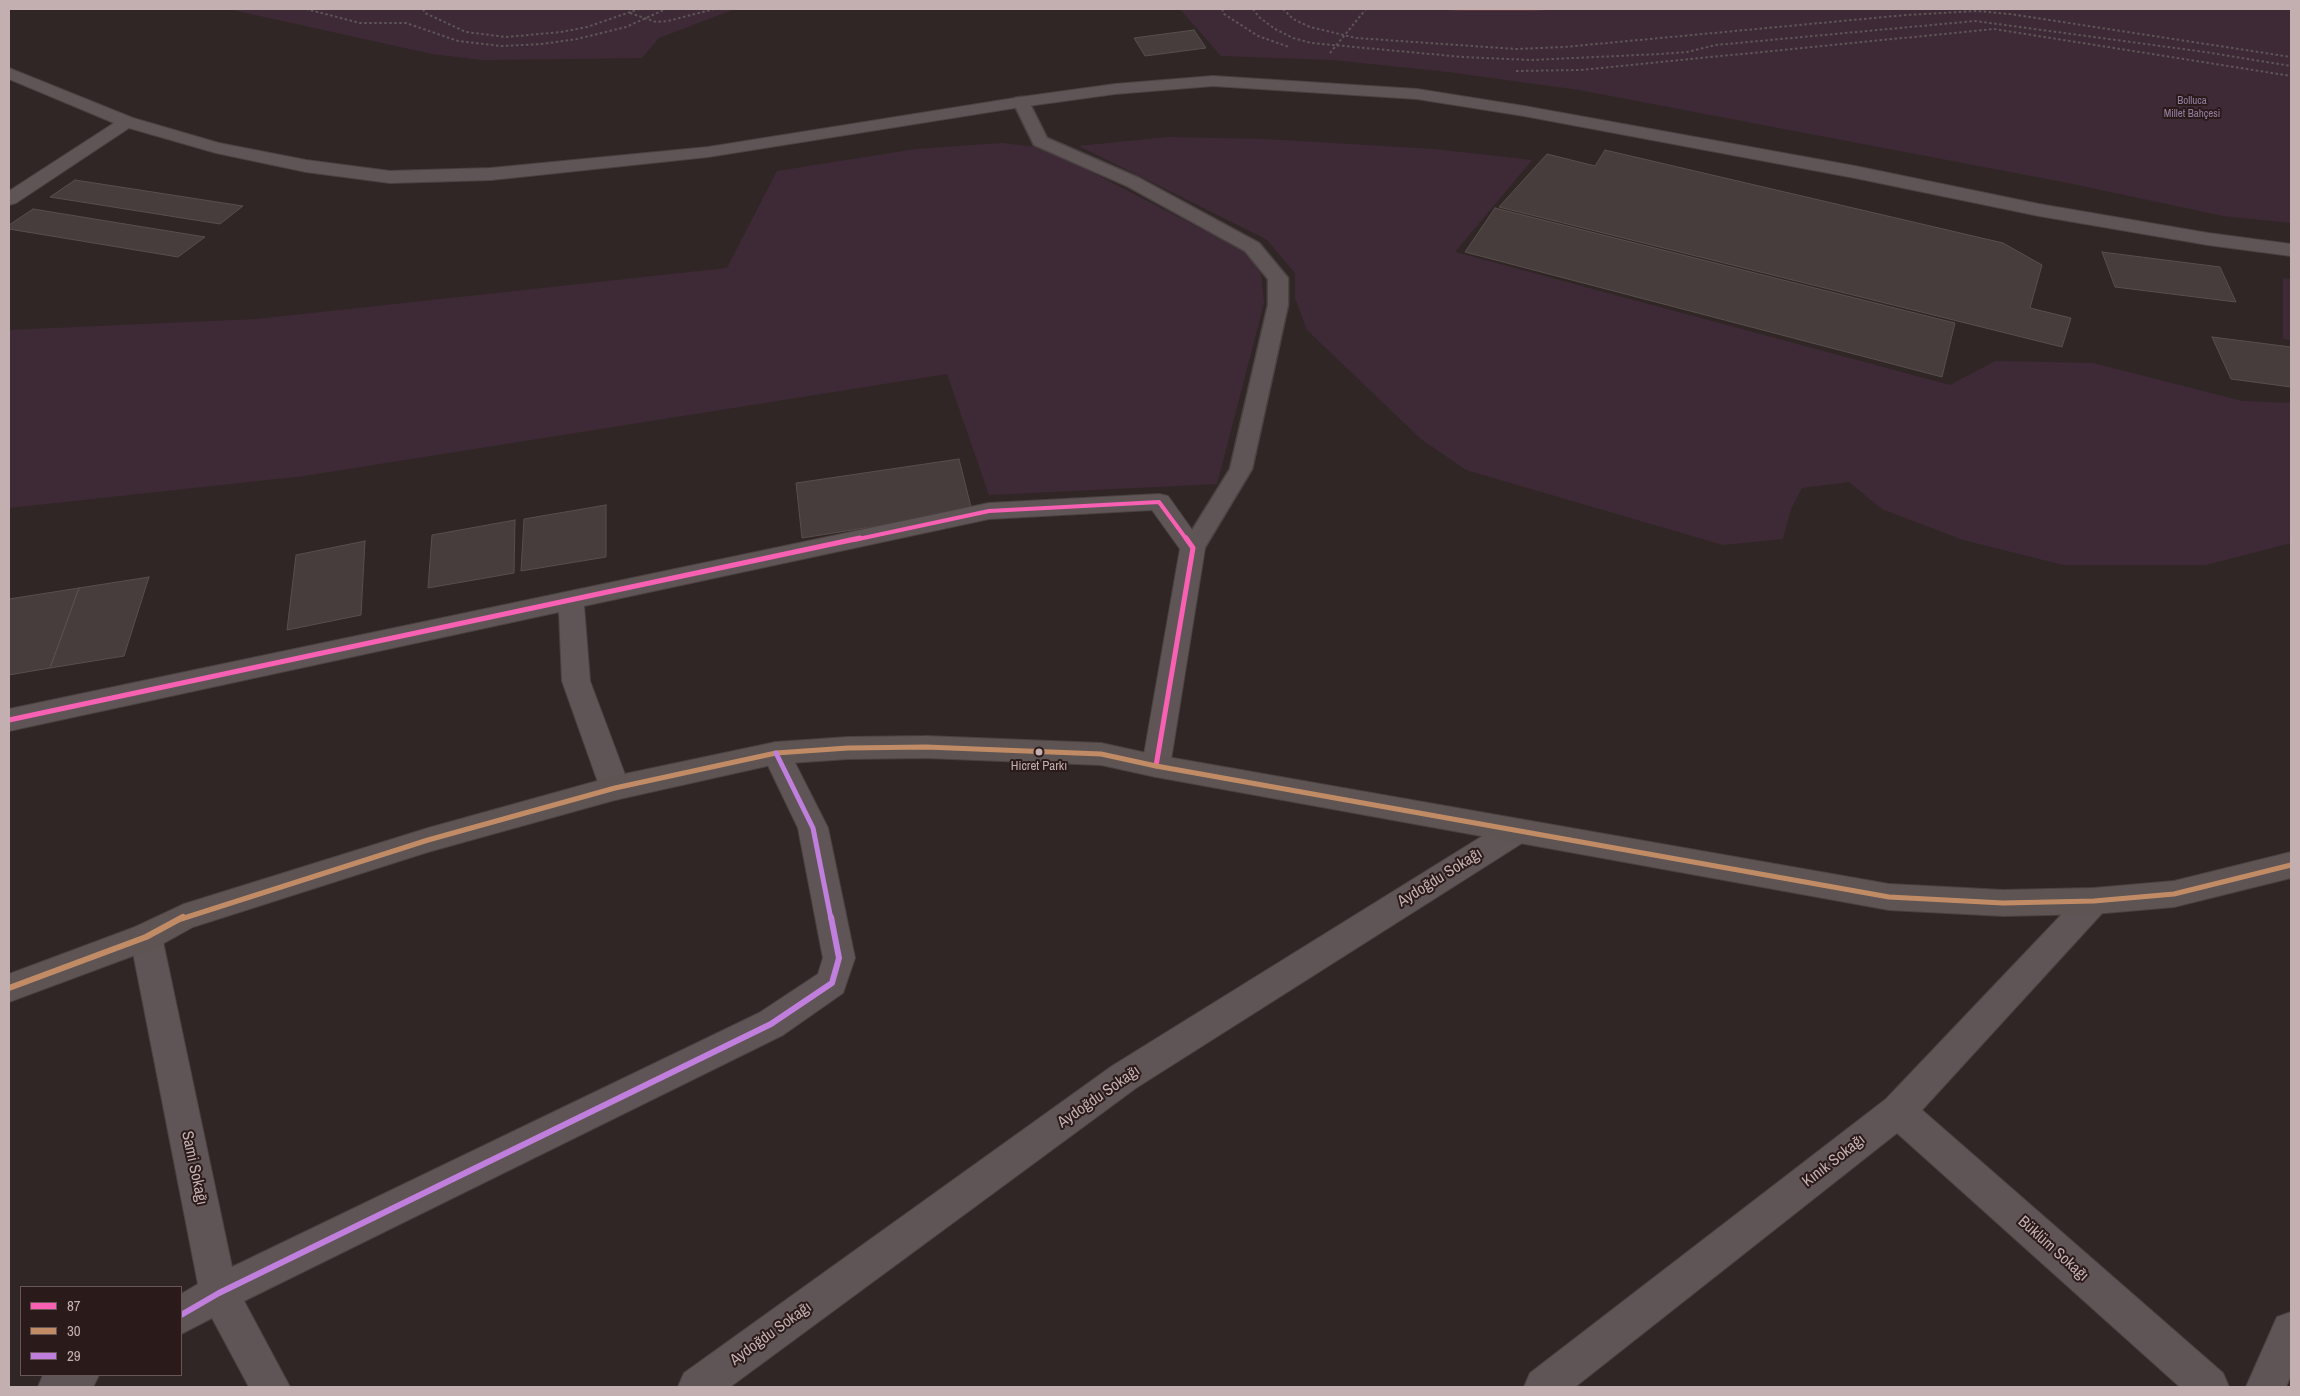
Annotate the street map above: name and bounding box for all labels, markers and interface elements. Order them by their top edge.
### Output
park label: Bolluca Millet Bahçesi [2164,94,2220,120]
marker: Hicret Parkı [1034,747,1044,757]
place label: Hicret Parkı [1011,759,1067,775]
street label: Aydoğdu Sokağı [1394,844,1486,912]
street label: Aydoğdu Sokağı [1054,1062,1144,1132]
street label: Sami Sokağı [177,1129,211,1207]
street label: Kınık Sokağı [1799,1131,1869,1191]
street label: Büklüm Sokağı [2014,1212,2092,1286]
legend [20,1286,182,1376]
text: 87 [67,1295,81,1316]
street label: Aydoğdu Sokağı [726,1298,816,1370]
text: 30 [67,1320,81,1341]
text: 29 [67,1345,81,1366]

